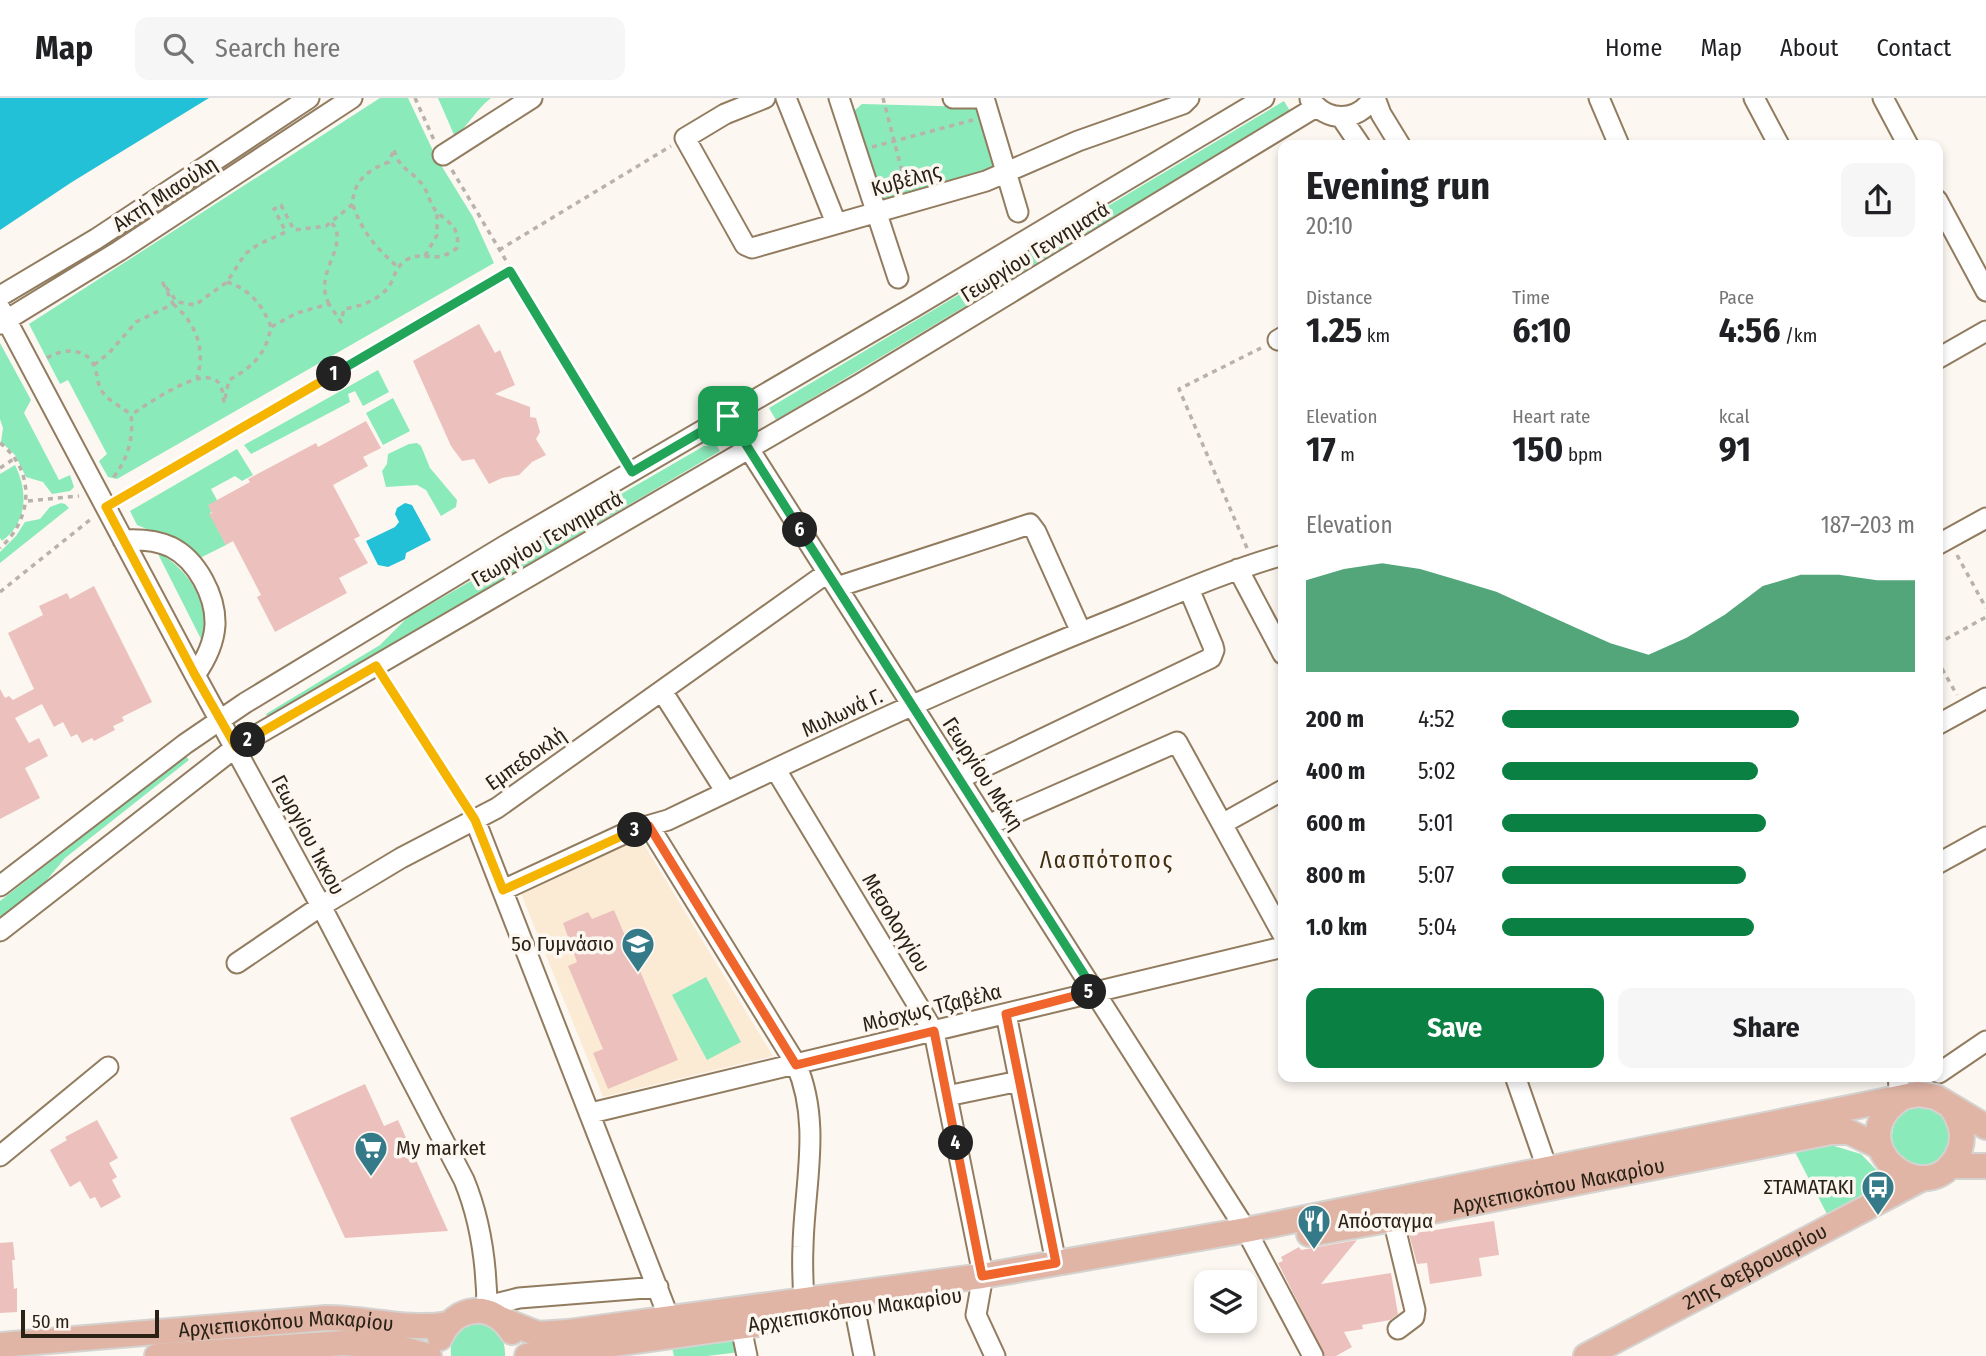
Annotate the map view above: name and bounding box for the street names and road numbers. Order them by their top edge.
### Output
street label: Ακτή Μιαούλη [108,151,222,237]
street label: Κυβέλης [868,158,944,202]
street label: Γεωργίου Γεννηματά [956,196,1114,308]
street label: Γεωργίου Γεννηματά [467,485,627,593]
street label: Μυλωνά Γ. [797,683,887,743]
street label: Γεωργίου Μάκη [937,712,1029,836]
street label: Εμπεδοκλή [481,722,571,796]
street label: Γεωργίου Ίκκου [266,771,350,899]
street label: Μεσολογγίου [856,869,936,977]
street label: Μόσχως Τζαβέλα [860,978,1004,1038]
street label: Αρχιεπισκόπου Μακαρίου [1450,1152,1667,1220]
street label: 21ης Φεβρουαρίου [1678,1218,1832,1316]
street label: Αρχιεπισκόπου Μακαρίου [746,1282,964,1338]
street label: Αρχιεπισκόπου Μακαρίου [177,1305,395,1343]

